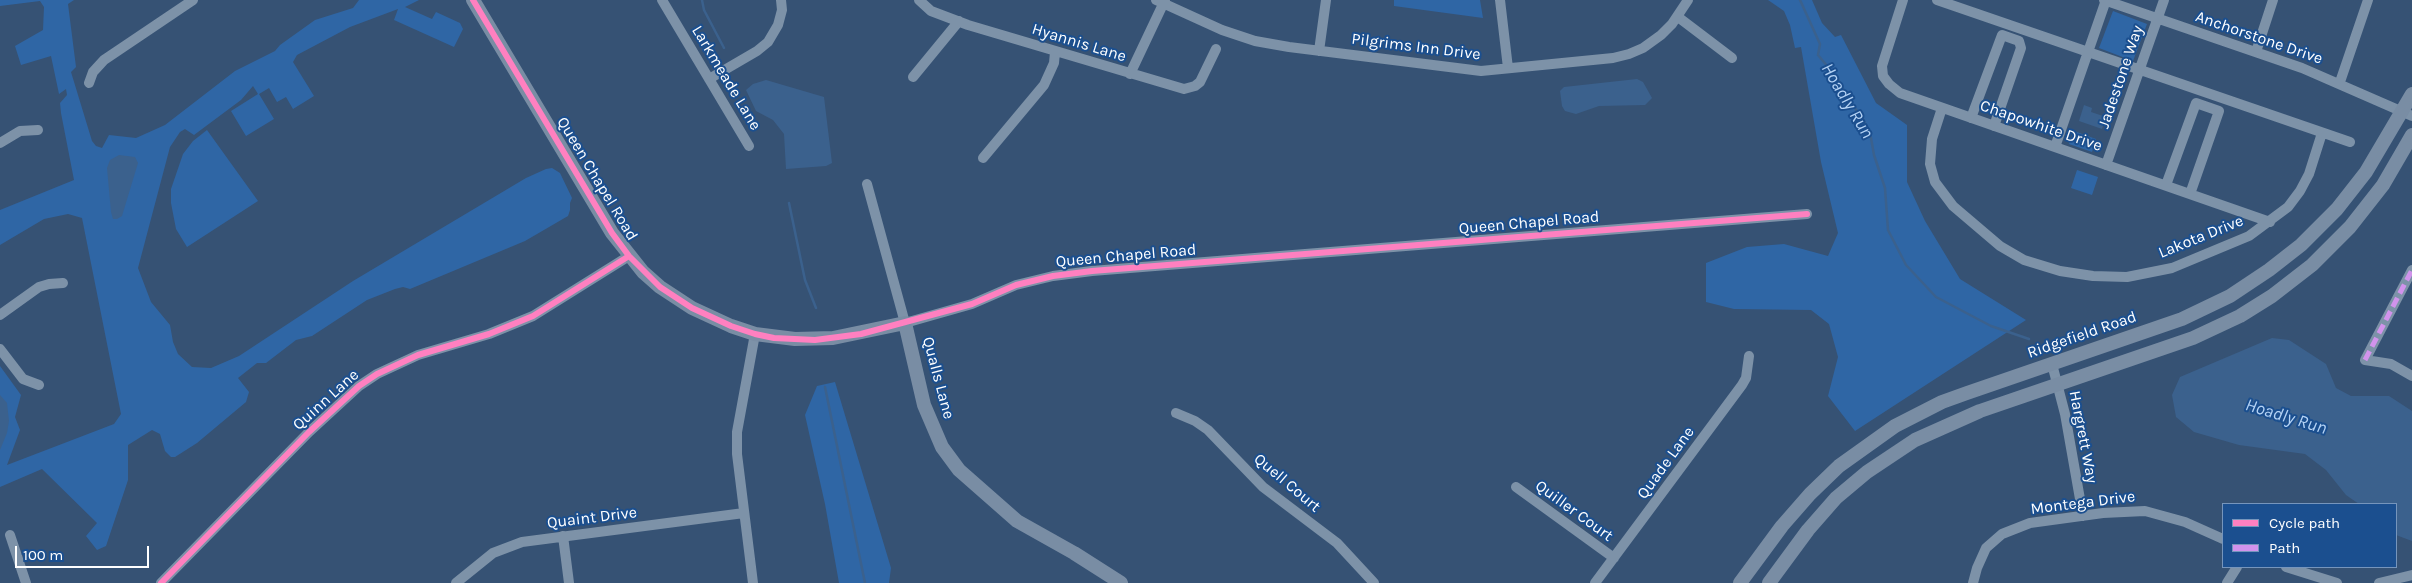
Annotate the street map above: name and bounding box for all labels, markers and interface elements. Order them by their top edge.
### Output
street label: Anchorstone Drive [2193,7,2325,69]
street label: Hyannis Lane [1030,20,1128,66]
street label: Larkmeade Lane [687,22,765,134]
street label: Jadestone Way [2094,23,2148,131]
street label: Pilgrims Inn Drive [1350,30,1482,64]
water label: Hoadly Run [1816,59,1878,143]
street label: Chapowhite Drive [1977,96,2105,156]
street label: Queen Chapel Road [552,114,642,244]
street label: Queen Chapel Road [1458,207,1600,239]
street label: Lakota Drive [2156,211,2246,263]
street label: Queen Chapel Road [1055,240,1197,272]
street label: Ridgefield Road [2025,307,2139,363]
street label: Qualls Lane [918,335,958,421]
street label: Quinn Lane [289,365,363,435]
street label: Hargrett Way [2065,389,2101,485]
water label: Hoadly Run [2243,394,2329,440]
street label: Quade Lane [1633,423,1699,503]
street label: Quell Court [1250,450,1324,516]
street label: Quiller Court [1531,476,1617,546]
street label: Montega Drive [2030,487,2136,519]
street label: Quaint Drive [546,503,638,533]
legend [2222,503,2397,568]
text: Cycle path [2269,514,2340,532]
scale bar [18,536,151,568]
text: Path [2269,539,2300,557]
text: 100 m [23,546,63,564]

